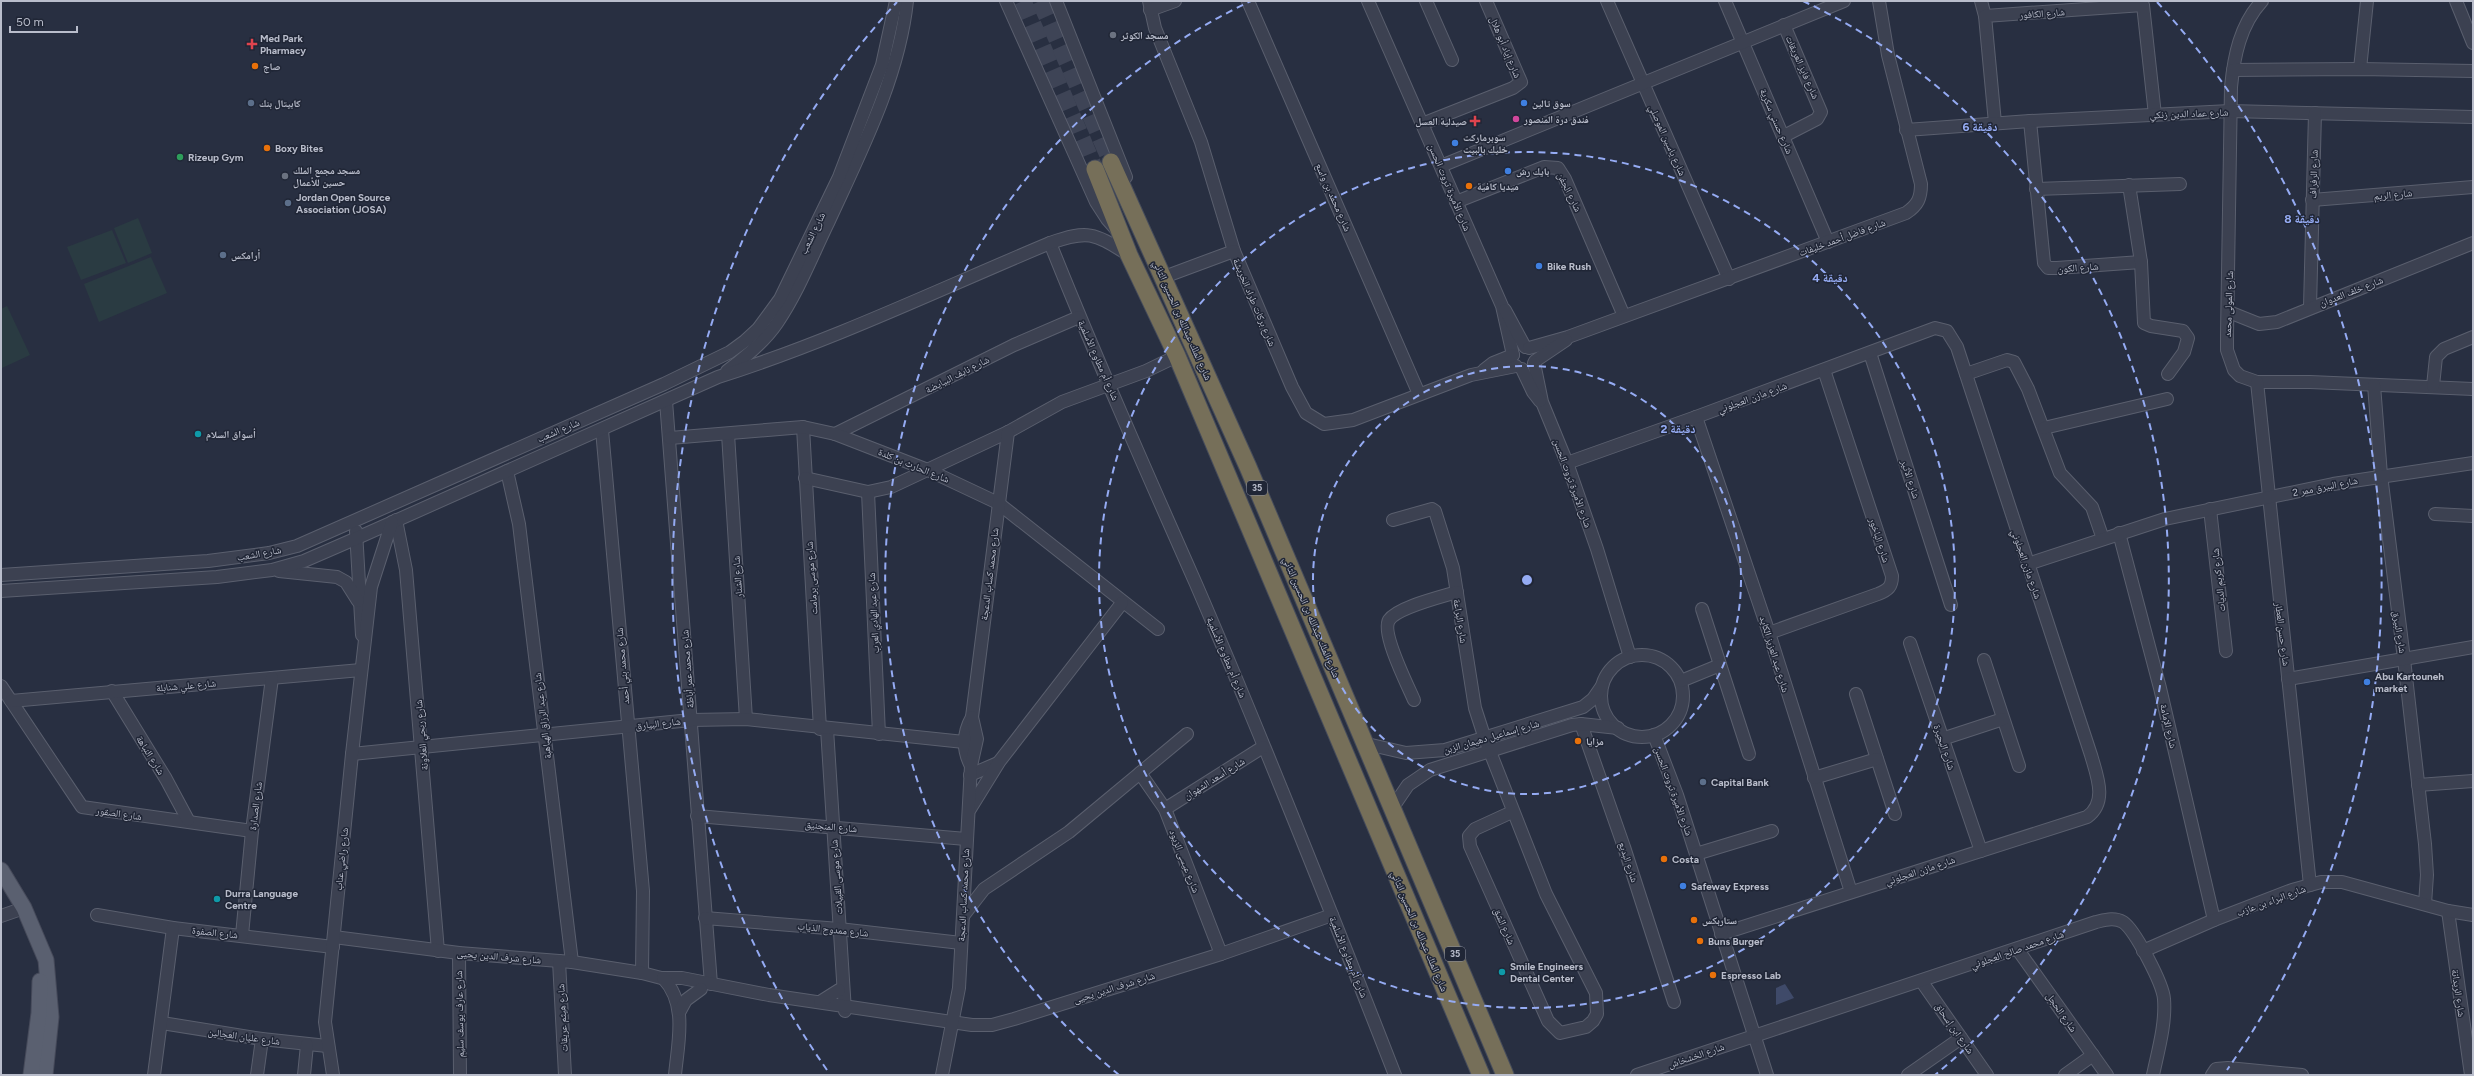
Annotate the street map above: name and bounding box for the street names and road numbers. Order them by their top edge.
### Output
street label: شارع الكافور [2018,5,2066,22]
street label: شارع إياد أبو هلال [1486,14,1525,81]
street label: شارع فايز العريقات [1783,33,1823,101]
street label: شارع حسني سكرية [1755,86,1796,157]
street label: شارع ياسين الموصلي [1645,103,1689,179]
street label: شارع عماد الدين زنكي [2149,106,2229,123]
street label: شارع الأميرة ثروت الحسن [1425,141,1474,233]
street label: شارع الرفراف [2306,149,2321,199]
street label: شارع محمد بن واسع [1313,161,1355,234]
street label: شارع الجفن [1554,170,1585,214]
street label: شارع الريم [2373,186,2413,204]
street label: شارع الشعب [797,210,828,256]
street label: شارع فاضل أحمد خليفات [1797,216,1888,259]
street label: شارع بركات طراد الخريشة [1230,256,1279,349]
street label: شارع الملك عبدالله بن الحسين الثاني [1149,258,1215,383]
street label: شارع الكون [2057,260,2099,275]
street label: شارع المولى محمد [2221,270,2236,337]
street label: شارع خلف العدوان [2317,273,2385,310]
street label: شارع أم مطاوع الأسلمية [1074,318,1122,403]
street label: شارع نايف البيايضة [923,353,992,396]
street label: شارع مازن العجلوني [1716,379,1790,417]
street label: شارع الشعب [535,416,582,445]
street label: شارع الأميرة ثروت الحسن [1550,437,1595,530]
street label: شارع الحارث بن كلدة [876,445,952,486]
street label: شارع الأثير [1898,457,1923,501]
street label: شارع البيرق ممر 2 [2291,474,2359,499]
road number: 35 [1247,481,1267,495]
street label: شارع الباخور [1866,515,1893,565]
street label: شارع محمد كساب الدعجة [977,527,1002,621]
street label: شارع مازن العجلوني [2007,528,2045,602]
street label: شارع موسى برمامت [802,541,821,615]
street label: شارع الشعب [236,543,283,564]
street label: شارع كريم الديات [2209,547,2229,612]
street label: شارع الشنار [730,555,746,599]
street label: شارع الملك عبدالله بن الحسين الثاني [1279,555,1343,681]
street label: شارع عبد الهادي العرب [865,572,884,654]
street label: شارع البراعة [1451,598,1471,645]
street label: شارع حسن العطار [2272,600,2293,667]
street label: شارع البيرق [2390,610,2409,655]
street label: شارع عبد العزيز الكايد [1757,614,1792,694]
street label: شارع أم مطاوع الأسلمية [1203,615,1250,700]
street label: شارع محمد بني أحمد [613,627,634,705]
street label: شارع محمد عمر أباظة [678,629,697,709]
street label: شارع عبد الرزاق الهباهبة [531,672,554,760]
street label: شارع علي شنابلة [156,676,217,696]
street label: شارع ربحي العلاونة [412,699,433,771]
street label: شارع الإمامة [2157,703,2180,750]
street label: شارع البيارق [635,715,682,732]
street label: شارع إسماعيل دهيمان الزبن [1442,716,1541,757]
street label: شارع البحيرة [1931,723,1959,772]
street label: شارع النباهة [133,733,168,778]
street label: شارع الأميرة ثروت الحسن [1651,745,1696,838]
street label: شارع أسعد الشهوان [1181,754,1248,802]
street label: شارع الصدارة [246,781,265,831]
street label: شارع الصقور [94,804,143,823]
street label: شارع المنجنيق [804,818,858,835]
street label: شارع راضي عناب [332,827,353,891]
street label: شارع عيسى الزيود [1166,828,1203,895]
street label: شارع موسى القبيلات [827,839,846,915]
street label: شارع البديع [1616,840,1641,884]
street label: شارع محمد كساب الدعجة [955,848,972,942]
street label: شارع مازن العجلوني [1884,853,1958,889]
street label: شارع الملك عبدالله بن الحسين الثاني [1387,869,1451,995]
street label: شارع البراء بن عازب [2235,882,2308,919]
street label: شارع الشق [1491,906,1519,947]
street label: شارع أم مطاوع الأسلمية [1325,915,1371,1001]
street label: شارع ممدوح الذياب [797,919,870,940]
street label: شارع الصفوة [191,924,239,941]
street label: شارع محمد صالح العجلوني [1969,927,2066,973]
street label: شارع شرف الدين يحيى [456,946,542,967]
road number: 35 [1445,947,1465,961]
street label: شارع الريدانة [2449,968,2468,1018]
street label: شارع شرف الدين يحيى [1072,969,1157,1006]
street label: شارع عارف يوسف سليم [452,970,468,1058]
street label: شارع هيثم عريقات [554,983,572,1052]
street label: شارع الحجل [2043,990,2080,1035]
street label: شارع ابن إسحاق [1932,1000,1977,1057]
street label: شارع عليان العجالين [207,1025,281,1048]
street label: شارع الخشخاش [1666,1040,1726,1071]

